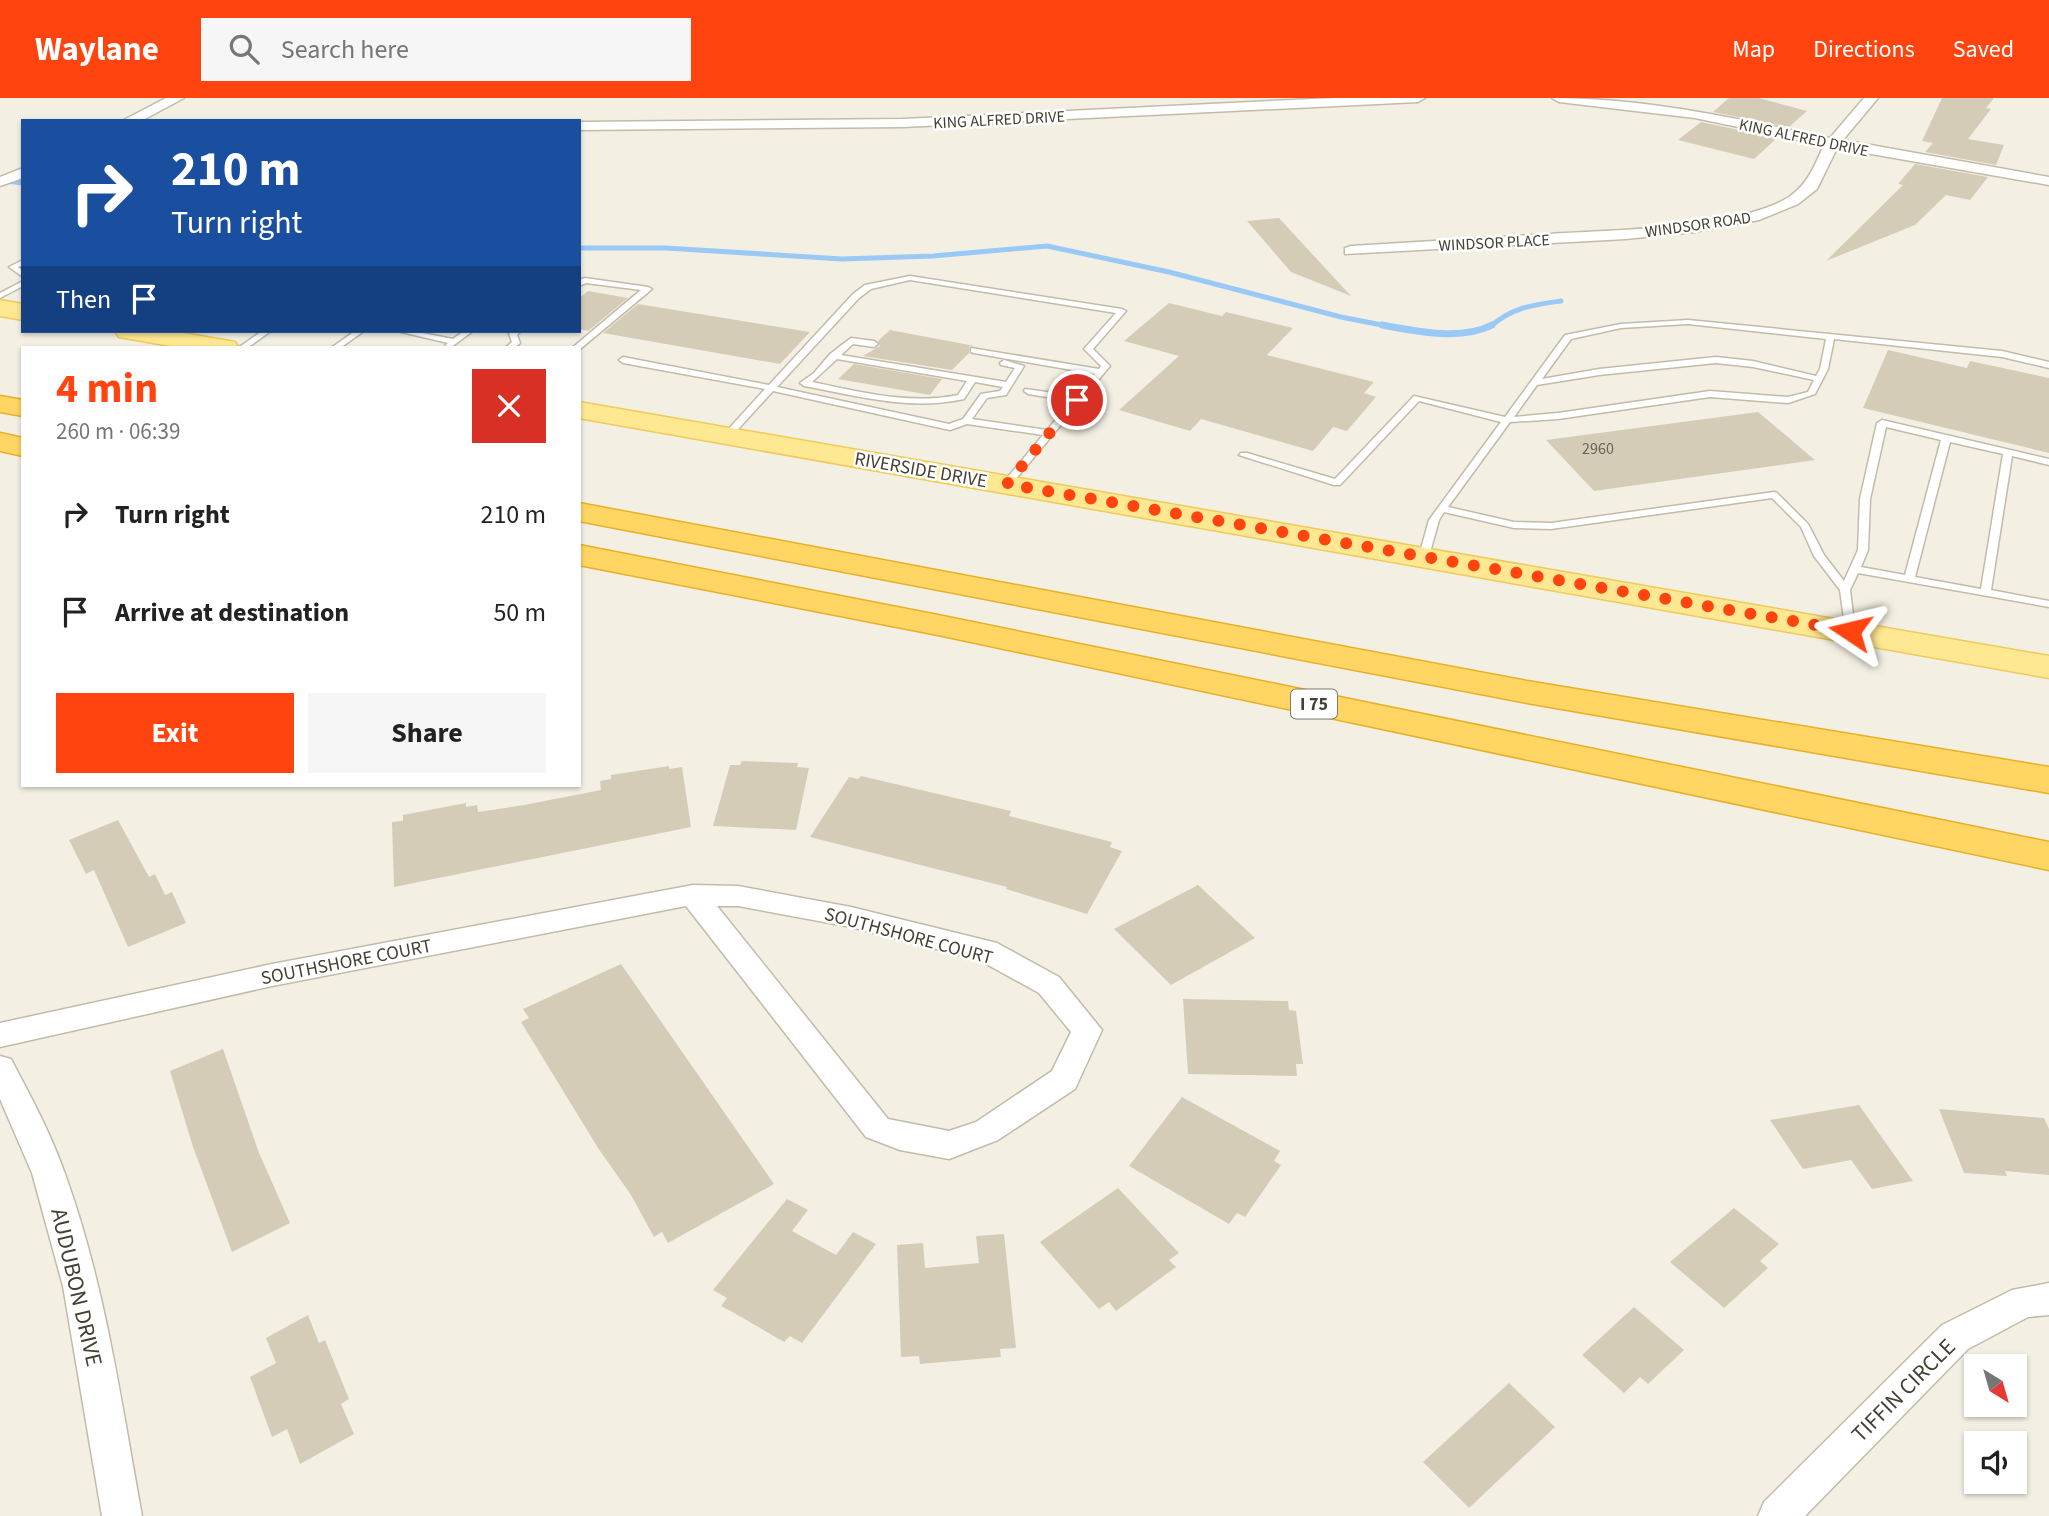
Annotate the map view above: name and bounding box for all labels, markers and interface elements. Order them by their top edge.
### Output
search box [201,18,691,81]
text: Waylane [35,26,159,73]
icon: search [225,30,263,68]
text: Search here [281,31,409,68]
text: Map [1732,32,1775,67]
text: Directions [1813,32,1915,67]
text: Saved [1953,32,2014,67]
street label: KING ALFRED DRIVE [933,106,1065,134]
street label: KING ALFRED DRIVE [1737,114,1870,162]
text: 210 m [171,135,300,205]
icon: right [56,147,147,238]
text: Turn right [171,200,302,246]
street label: WINDSOR ROAD [1644,207,1753,243]
street label: WINDSOR PLACE [1438,229,1550,257]
icon: arrive [125,280,163,318]
text: Then [56,281,111,318]
text: 4 min [56,359,158,419]
button: close [472,369,546,443]
pin [1047,370,1107,430]
icon: arrive [1058,381,1096,419]
text: 260 m · 06:39 [56,415,180,448]
house number: 2960 [1582,438,1614,460]
street label: RIVERSIDE DRIVE [852,446,989,495]
icon: right [56,495,94,533]
text: Turn right [115,496,230,533]
text: 210 m [480,496,546,533]
icon: arrive [56,593,94,631]
text: Arrive at destination [115,594,349,631]
text: 50 m [493,594,546,631]
position arrow [1813,594,1887,668]
road number: I 75 [1291,690,1337,718]
button: Exit [56,693,294,773]
button: Share [308,693,546,773]
street label: SOUTHSHORE COURT [821,901,996,972]
street label: SOUTHSHORE COURT [259,933,434,992]
street label: AUDUBON DRIVE [42,1205,111,1369]
street label: TIFFIN CIRCLE [1844,1331,1963,1450]
north arrow [1964,1354,2026,1418]
map controls [1964,1354,2027,1494]
button: sound [1964,1431,2027,1494]

